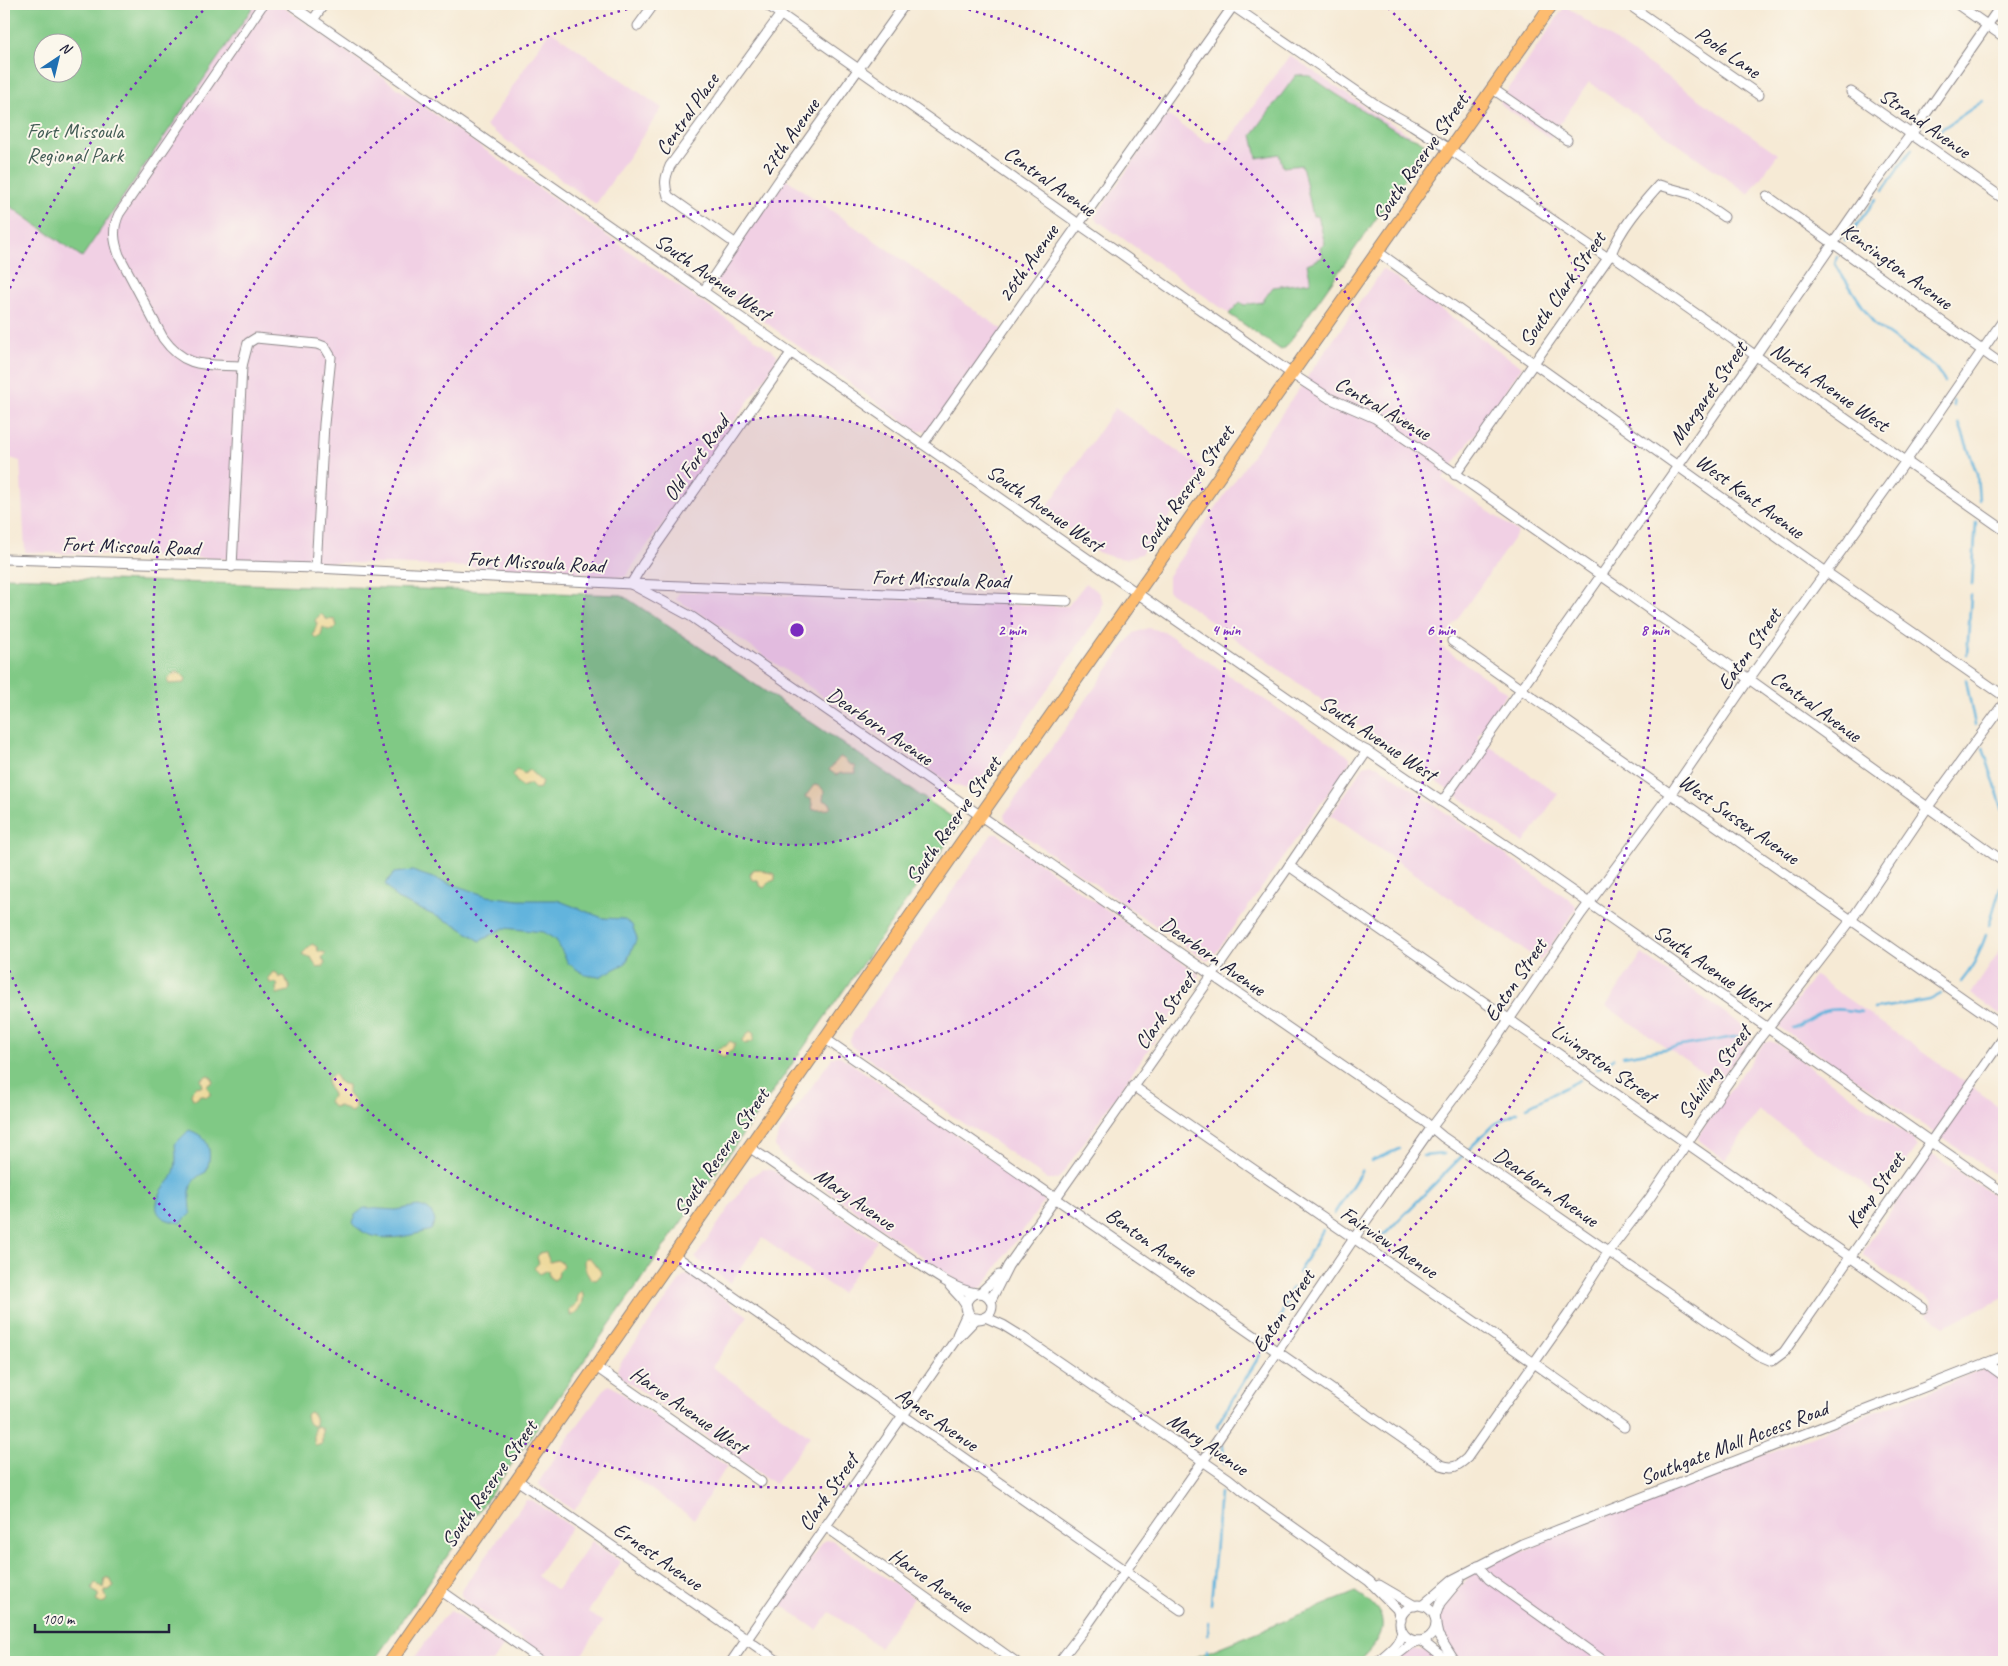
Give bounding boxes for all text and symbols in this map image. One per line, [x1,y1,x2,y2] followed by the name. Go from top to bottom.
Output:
[1690,20,1767,84] street label: Poole Lane
[32,32,82,82] north arrow
[57,38,76,59] text: N
[649,66,726,160] street label: Central Place
[1874,82,1977,165] street label: Strand Avenue
[1366,88,1475,227] street label: South Reserve Street
[753,92,826,181] street label: 27th Avenue
[27,118,125,168] park label: Fort Missoula Regional Park
[999,140,1102,223] street label: Central Avenue
[1836,217,1959,316] street label: Kensington Avenue
[992,218,1065,307] street label: 26th Avenue
[1513,225,1612,351] street label: South Clark Street
[650,227,779,328] street label: South Avenue West
[1663,335,1754,449] street label: Margaret Street
[1766,337,1896,439] street label: North Avenue West
[1331,370,1436,446] street label: Central Avenue
[657,407,737,506] street label: Old Fort Road
[1132,419,1241,558] street label: South Reserve Street
[1691,448,1810,545] street label: West Kent Avenue
[982,458,1111,559] street label: South Avenue West
[62,531,203,561] street label: Fort Missoula Road
[467,545,608,579] street label: Fort Missoula Road
[872,564,1013,594] street label: Fort Missoula Road
[1711,601,1788,695] street label: Eaton Street
[788,621,806,639] centre of rings
[998,621,1027,640] text: 2 min
[1212,621,1241,640] text: 4 min
[1426,621,1457,640] text: 6 min
[1641,621,1670,640] text: 8 min
[1765,664,1868,748] street label: Central Avenue
[822,681,939,772] street label: Dearborn Avenue
[1314,689,1444,789] street label: South Avenue West
[899,750,1008,889] street label: South Reserve Street
[1674,768,1805,871] street label: West Sussex Avenue
[1156,910,1271,1002] street label: Dearborn Avenue
[1649,918,1778,1019] street label: South Avenue West
[1478,932,1553,1026] street label: Eaton Street
[1129,965,1203,1054] street label: Clark Street
[1546,1017,1664,1111] street label: Livingston Street
[1671,1018,1758,1124] street label: Schilling Street
[667,1082,776,1221] street label: South Reserve Street
[1489,1141,1604,1233] street label: Dearborn Avenue
[1840,1145,1912,1233] street label: Kemp Street
[810,1162,902,1237] street label: Mary Avenue
[1336,1200,1444,1285] street label: Fairview Avenue
[1101,1201,1202,1283] street label: Benton Avenue
[1246,1263,1321,1357] street label: Eaton Street
[626,1360,755,1462] street label: Harve Avenue West
[891,1381,985,1458] street label: Agnes Avenue
[1636,1394,1835,1491] street label: Southgate Mall Access Road
[1163,1407,1255,1482] street label: Mary Avenue
[435,1414,544,1553] street label: South Reserve Street
[792,1446,866,1536] street label: Clark Street
[609,1516,709,1597] street label: Ernest Avenue
[884,1542,979,1619] street label: Harve Avenue
[35,1601,169,1633] scale bar
[42,1610,76,1629] text: 100 m

